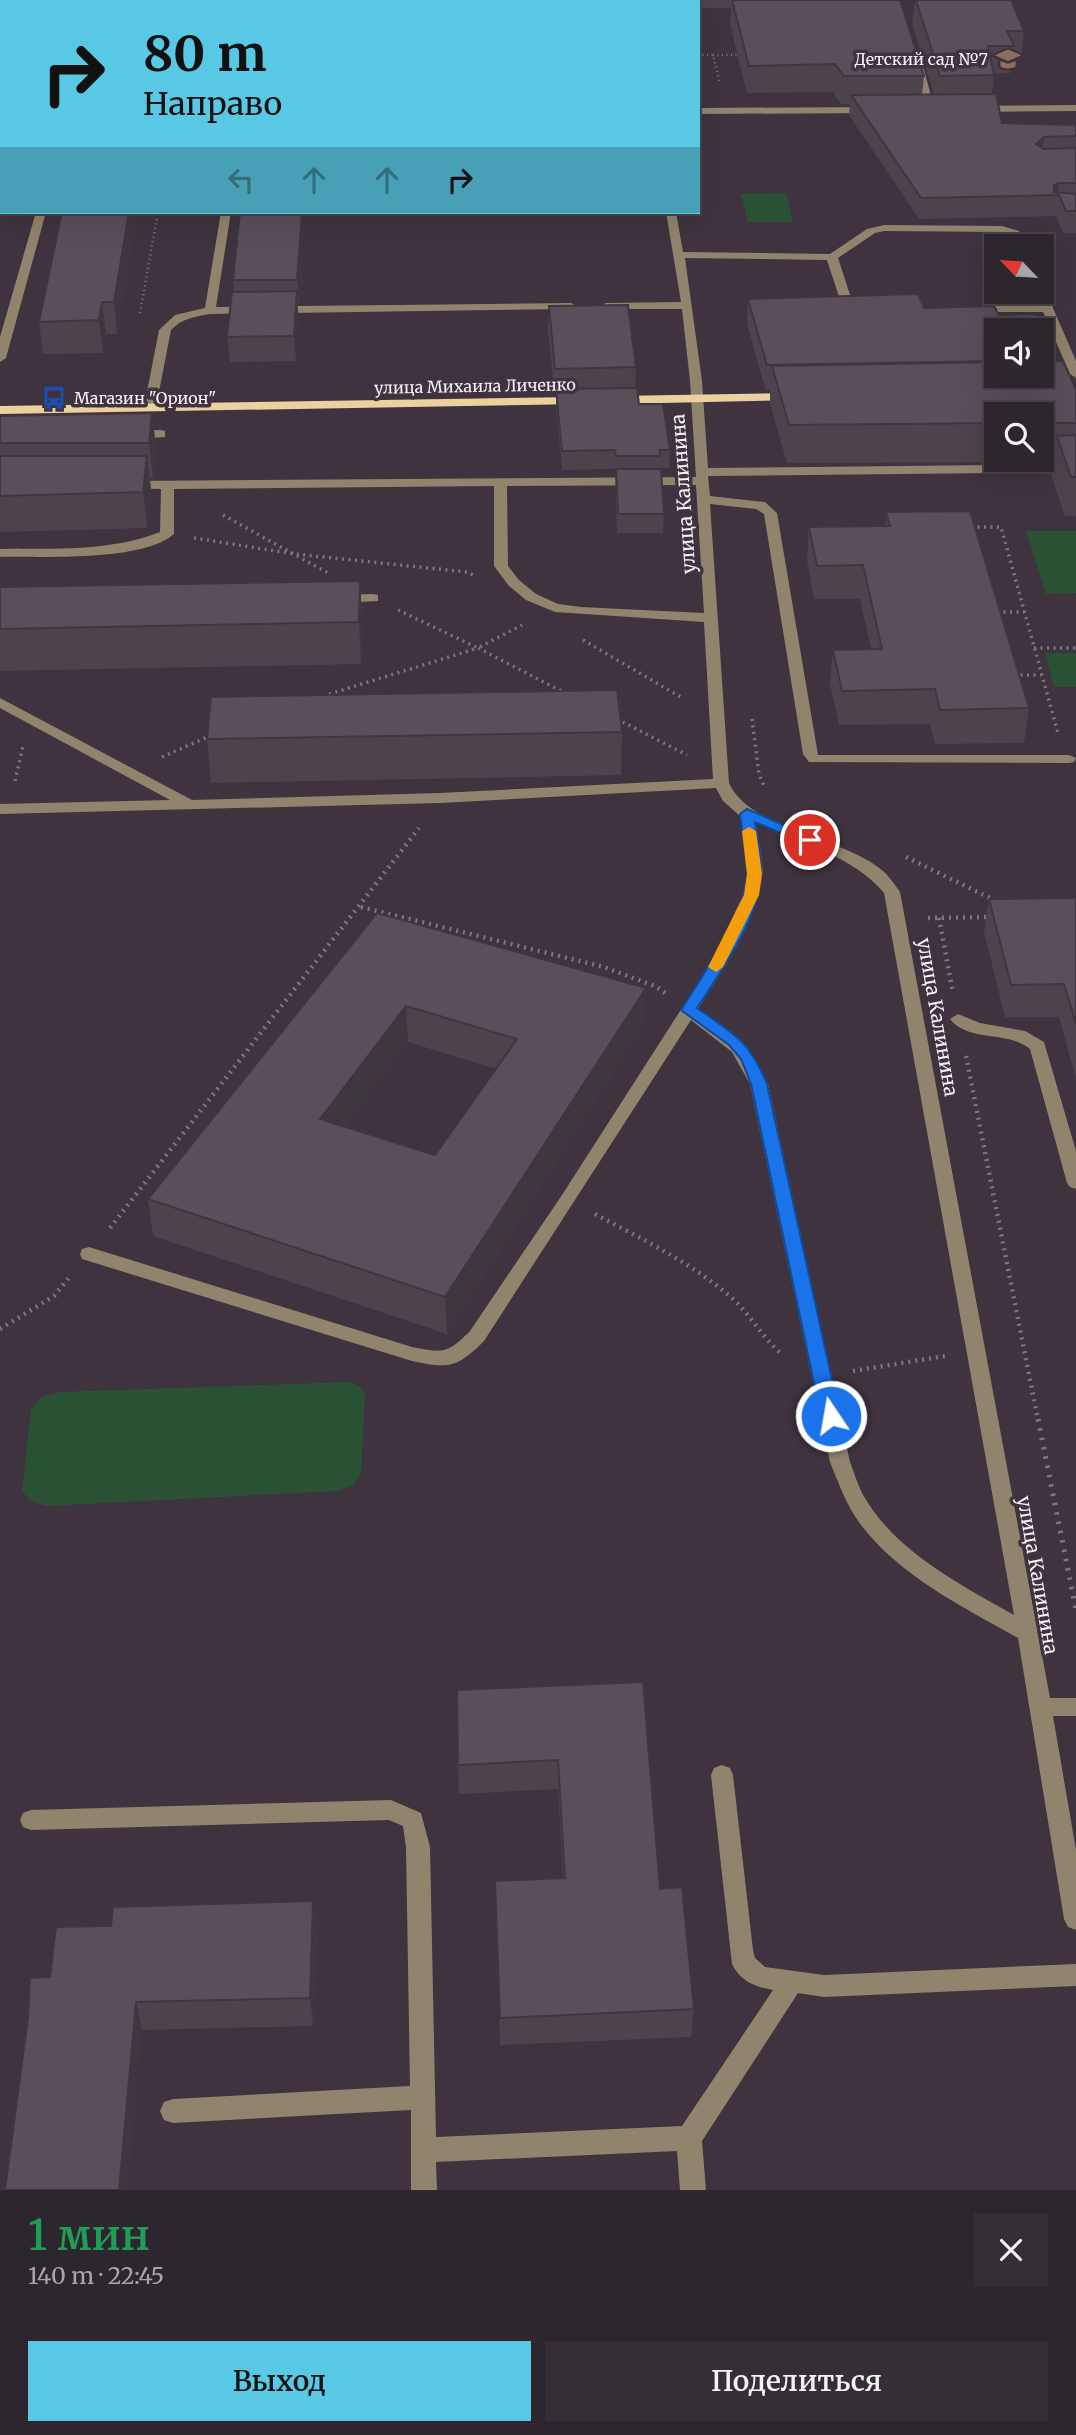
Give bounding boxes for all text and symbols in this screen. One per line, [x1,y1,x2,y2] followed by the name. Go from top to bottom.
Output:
[143,23,266,84] text: 80 m
[28,28,119,119] icon: right
[994,45,1022,73] school or university icon: Детский сад №7
[855,49,988,69] place label: Детский сад №7
[143,84,282,124] text: Направо
[222,161,260,199] icon: left
[295,161,333,199] icon: ahead
[368,161,406,199] icon: ahead
[441,161,479,199] icon: right
[984,234,1054,304] north arrow
[984,234,1054,472] map controls
[984,318,1054,388] button: sound
[374,374,576,398] street label: улица Михаила Личенко
[40,384,68,412] bus stop icon: Магазин "Орион"
[74,388,216,408] place label: Магазин "Орион"
[984,402,1054,472] button: search
[665,413,701,575] street label: улица Калинина
[780,810,840,870] pin
[791,821,829,859] icon: arrive
[912,936,964,1098] street label: улица Калинина
[794,1379,868,1453] position arrow
[1012,1494,1064,1656] street label: улица Калинина
[28,2209,150,2261] text: 1 мин
[974,2213,1048,2287] button: close
[28,2261,164,2290] text: 140 m · 22:45
[28,2341,531,2421] button: Выход
[545,2341,1048,2421] button: Поделиться

